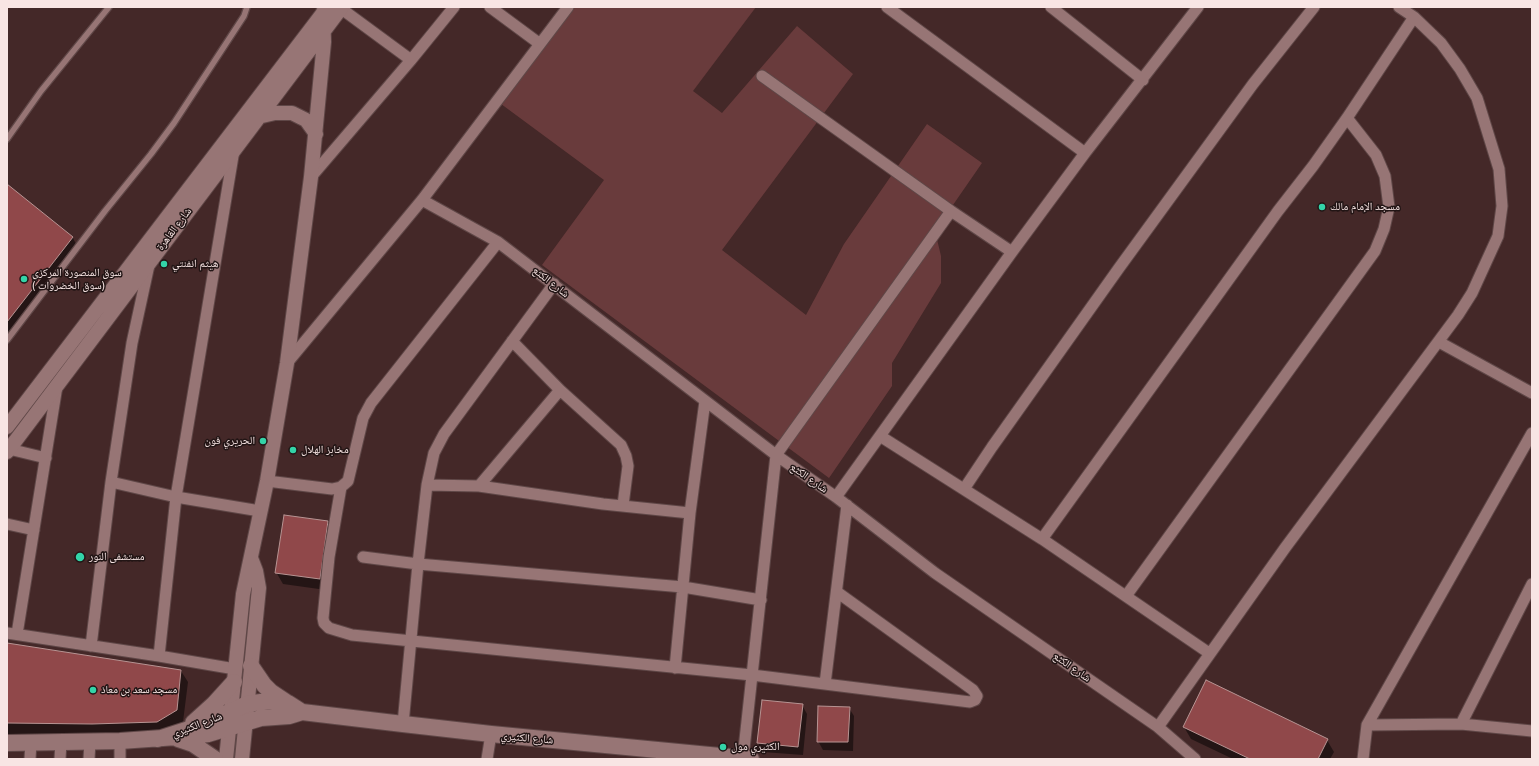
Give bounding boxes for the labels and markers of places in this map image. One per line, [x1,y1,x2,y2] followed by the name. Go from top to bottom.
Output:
[1330,200,1400,214] place label: مسجد الإمام مالك
[1317,202,1327,212] marker: مسجد الإمام مالك
[172,257,219,271] place label: هيثم انفنتي
[159,259,169,269] marker: هيثم انفنتي
[32,266,122,292] place label: سوق المنصورة المركزي ( سوق الخضروات)
[19,274,29,284] marker: سوق المنصورة المركزي ( سوق الخضروات)
[204,434,255,448] place label: الحريري فون
[258,436,268,446] marker: الحريري فون
[301,443,349,457] place label: مخابز الهلال
[288,445,298,455] marker: مخابز الهلال
[89,550,145,564] place label: مستشفى النور
[74,551,86,563] marker: مستشفى النور
[101,683,177,697] place label: مسجد سعد بن معاذ
[88,685,98,695] marker: مسجد سعد بن معاذ
[731,740,780,754] place label: الكثيري مول
[718,742,728,752] marker: الكثيري مول

